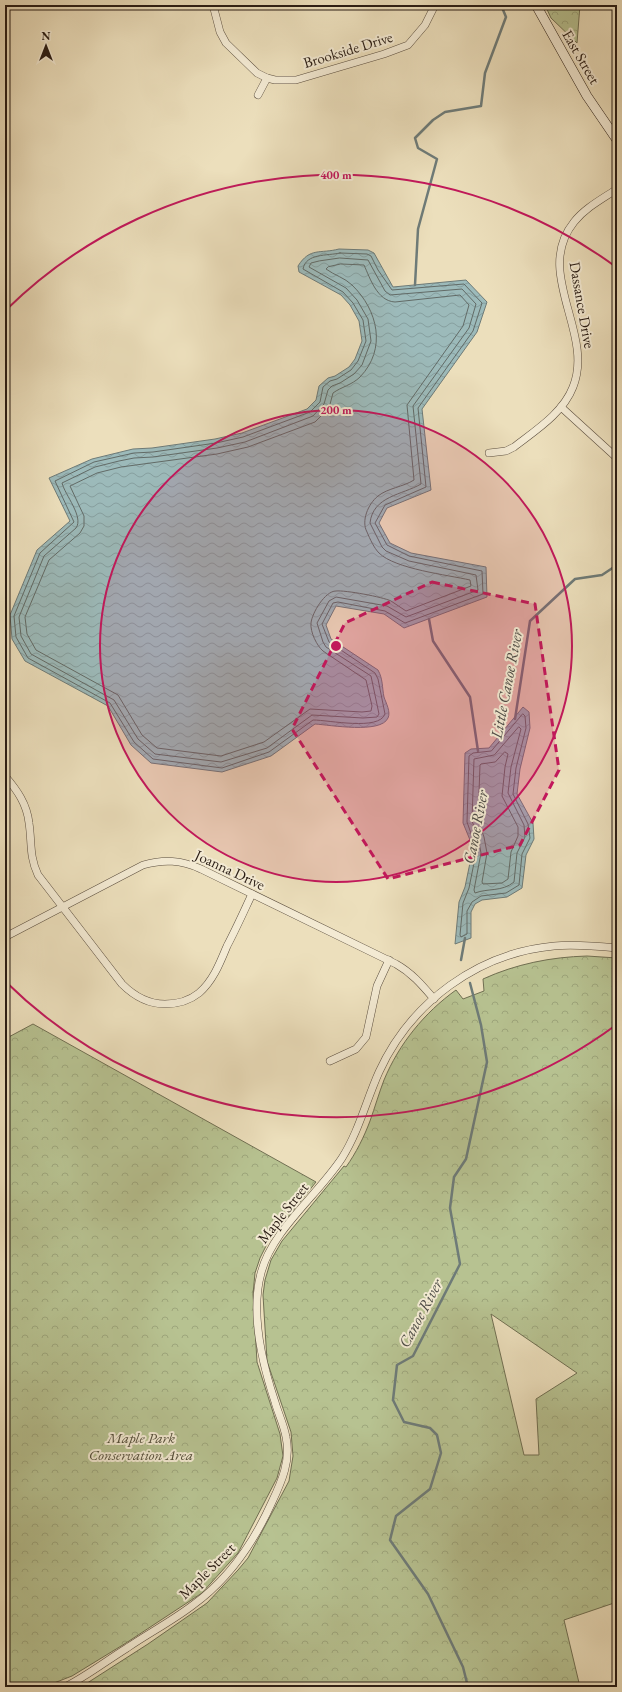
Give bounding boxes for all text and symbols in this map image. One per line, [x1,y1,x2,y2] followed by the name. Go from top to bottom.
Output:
[26,26,66,66] north arrow
[558,26,605,88] street label: East Street
[301,27,395,72] street label: Brookside Drive
[42,29,51,43] text: N
[320,167,352,183] text: 400 m
[566,260,599,350] street label: Dassance Drive
[320,402,352,418] text: 200 m
[485,627,528,741] water label: Little Canoe River
[329,639,343,653] centre of rings
[458,788,493,866] water label: Canoe River
[190,844,268,894] street label: Joanna Drive
[253,1178,312,1247] street label: Maple Street
[394,1275,448,1351] water label: Canoe River
[89,1428,193,1464] park label: Maple Park Conservation Area
[174,1538,239,1603] street label: Maple Street

